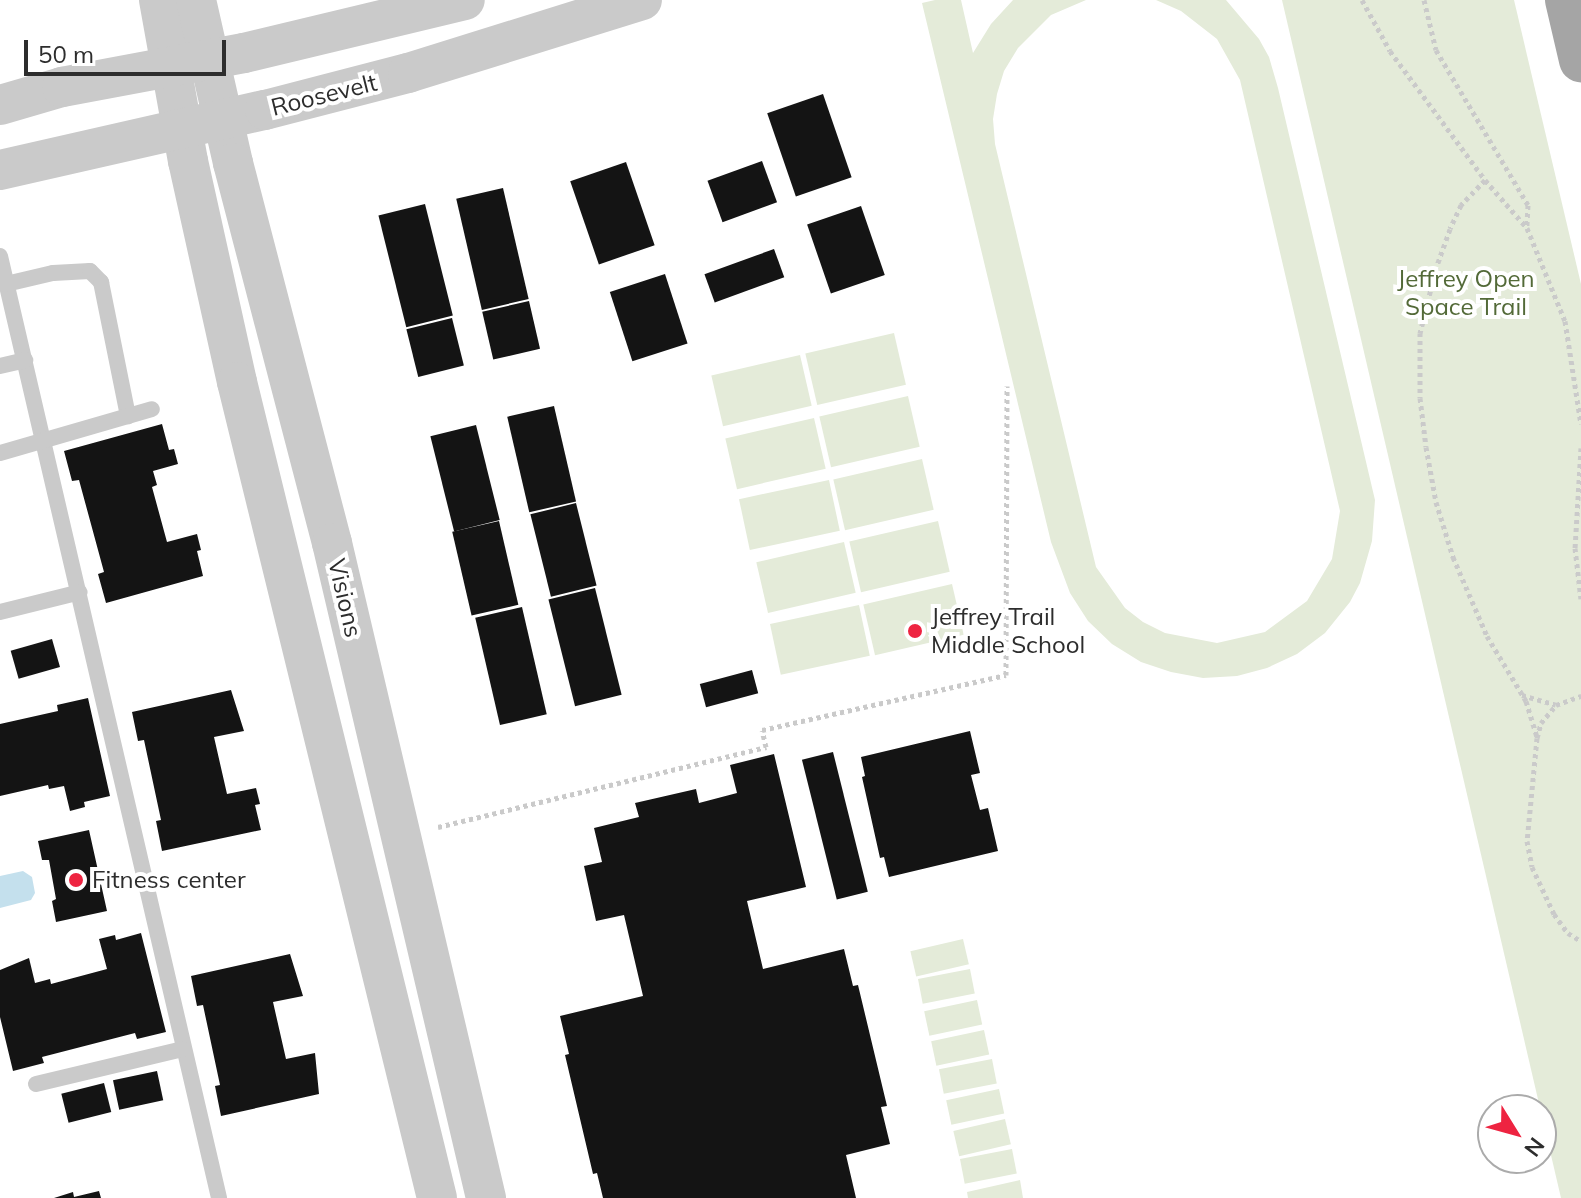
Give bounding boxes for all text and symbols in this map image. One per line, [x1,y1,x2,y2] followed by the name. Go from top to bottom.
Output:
[28,24,230,74] scale bar
[38,39,94,69] text: 50 m
[268,68,380,122] street label: Roosevelt
[1397,265,1535,321] park label: Jeffrey Open Space Trail
[322,556,368,640] street label: Visions
[931,603,1085,659] place label: Jeffrey Trail Middle School
[906,622,924,640] marker: Jeffrey Trail Middle School
[92,866,246,894] place label: Fitness center
[67,871,85,889] marker: Fitness center
[1477,1094,1557,1174] north arrow
[1518,1132,1551,1162] text: N

